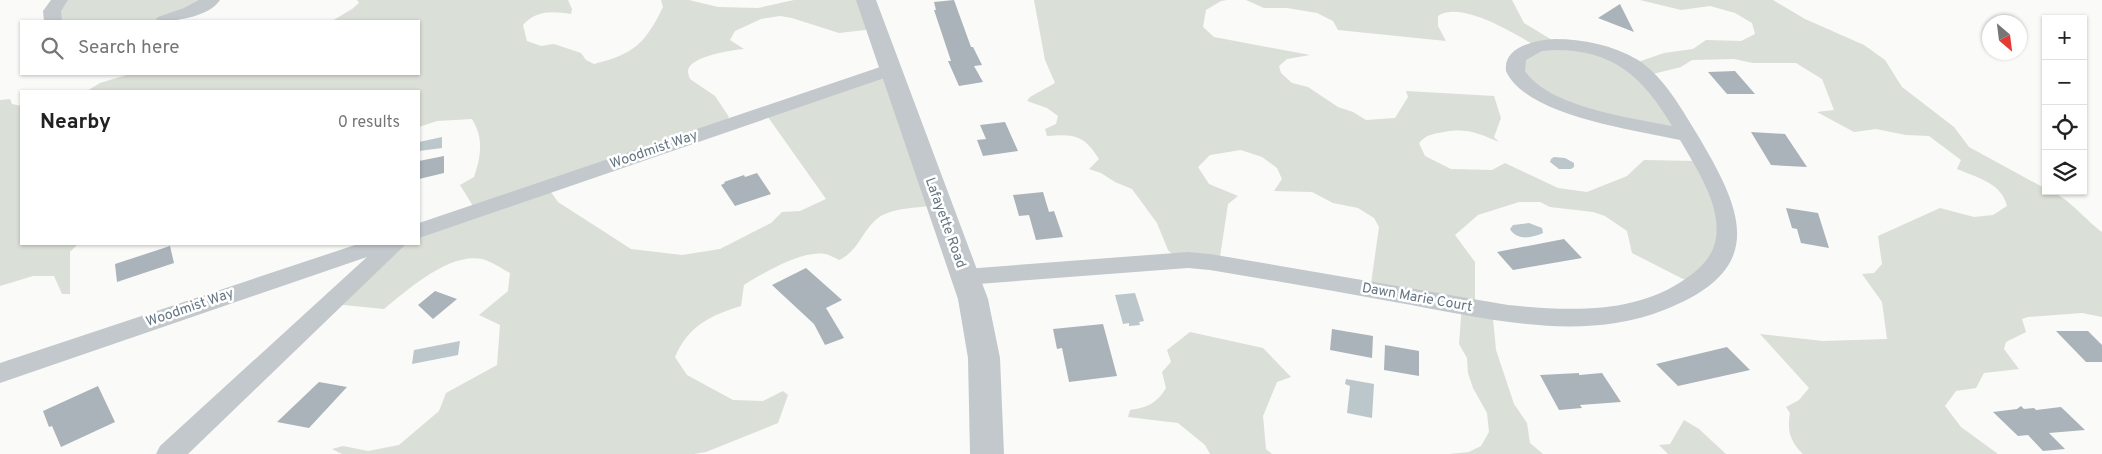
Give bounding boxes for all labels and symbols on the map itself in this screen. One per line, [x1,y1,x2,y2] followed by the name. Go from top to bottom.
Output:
[1982,15,2027,60] north arrow
[608,127,700,173] street label: Woodmist Way
[921,175,969,271] street label: Lafayette Road
[1361,280,1473,316] street label: Dawn Marie Court
[144,285,236,331] street label: Woodmist Way

